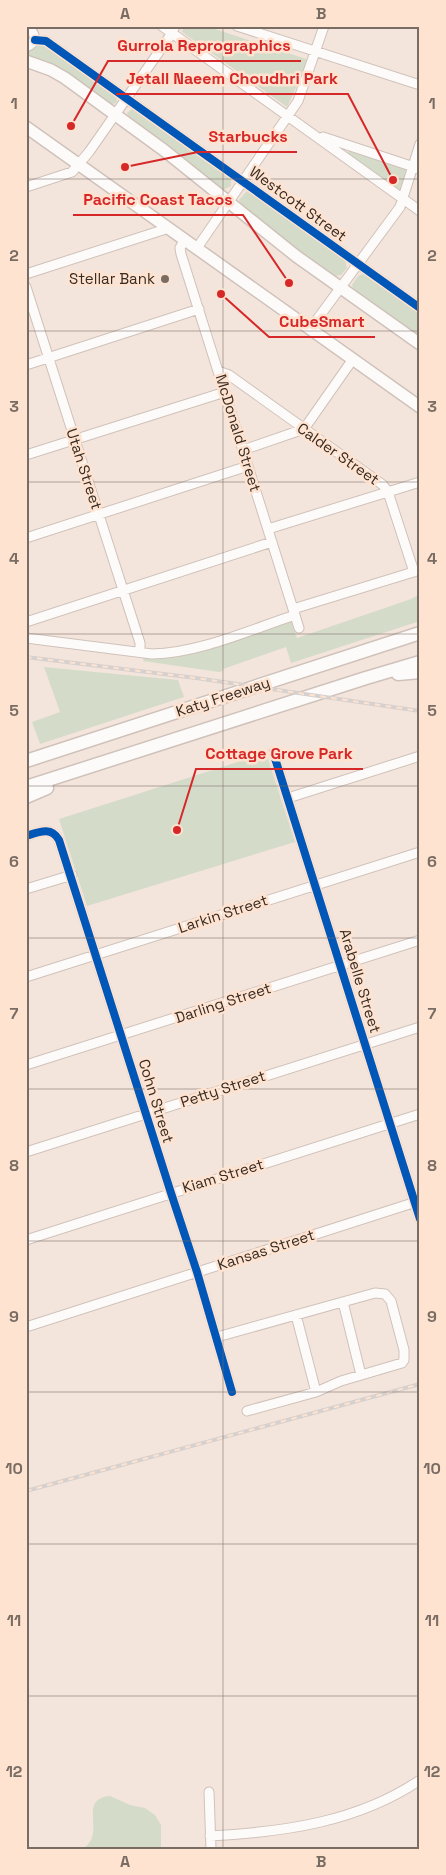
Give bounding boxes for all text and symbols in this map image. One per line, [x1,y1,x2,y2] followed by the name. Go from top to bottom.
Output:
[120,3,130,24] text: A
[316,3,326,24] text: B
[108,30,301,61] callout: Gurrola Reprographics
[117,35,291,56] text: Gurrola Reprographics
[116,63,348,94] callout: Jetall Naeem Choudhri Park
[126,68,338,89] text: Jetall Naeem Choudhri Park
[10,93,18,114] text: 1
[428,93,436,114] text: 1
[198,121,297,152] callout: Starbucks
[208,126,288,147] text: Starbucks
[246,162,351,245] street label: Westcott Street
[73,184,243,215] callout: Pacific Coast Tacos
[83,189,233,210] text: Pacific Coast Tacos
[9,245,19,266] text: 2
[427,245,437,266] text: 2
[69,269,155,288] place label: Stellar Bank
[159,273,171,285] marker: Stellar Bank
[269,306,375,337] callout: CubeSmart
[279,311,365,332] text: CubeSmart
[212,372,265,494] street label: McDonald Street
[9,396,19,417] text: 3
[427,396,437,417] text: 3
[294,418,383,489] street label: Calder Street
[62,426,107,512] street label: Utah Street
[9,548,19,569] text: 4
[427,548,437,569] text: 4
[173,672,272,721] street label: Katy Freeway
[9,700,19,721] text: 5
[427,700,437,721] text: 5
[196,738,363,769] callout: Cottage Grove Park
[205,743,353,764] text: Cottage Grove Park
[9,851,19,872] text: 6
[427,851,437,872] text: 6
[176,890,270,937] street label: Larkin Street
[336,926,385,1035] street label: Arabelle Street
[172,978,273,1027] street label: Darling Street
[10,1003,19,1024] text: 7
[428,1003,437,1024] text: 7
[135,1056,178,1145] street label: Cohn Street
[178,1066,268,1111] street label: Petty Street
[180,1154,266,1197] street label: Kiam Street
[9,1155,19,1176] text: 8
[427,1155,437,1176] text: 8
[215,1225,317,1274] street label: Kansas Street
[9,1306,19,1327] text: 9
[427,1306,437,1327] text: 9
[5,1458,23,1479] text: 10
[423,1458,441,1479] text: 10
[7,1610,21,1631] text: 11
[425,1610,439,1631] text: 11
[6,1761,22,1782] text: 12
[424,1761,440,1782] text: 12
[120,1851,130,1872] text: A
[316,1851,326,1872] text: B

